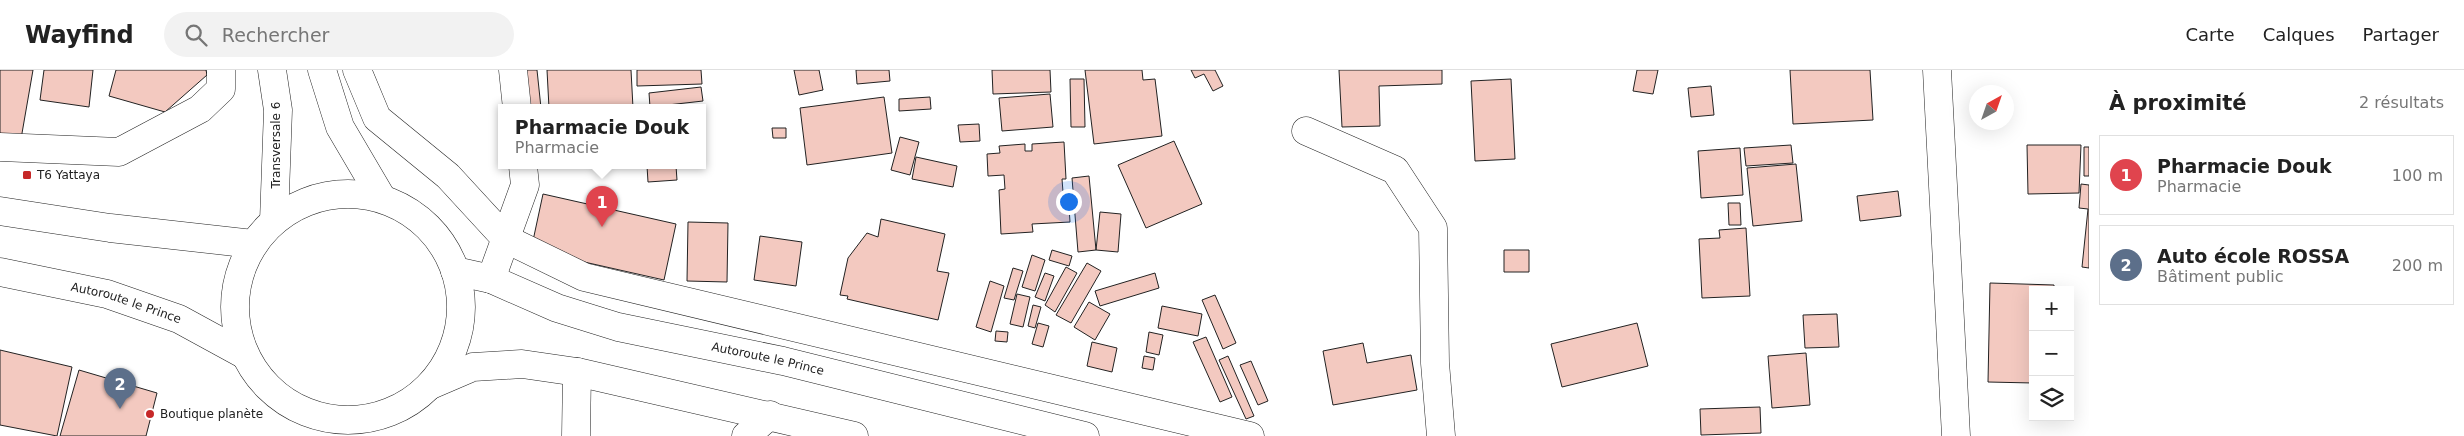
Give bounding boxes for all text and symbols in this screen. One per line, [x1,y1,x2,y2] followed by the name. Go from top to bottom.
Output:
[164,12,514,57] search box
[25,21,134,49] text: Wayfind
[182,21,210,49] icon: search
[222,24,329,46] text: Rechercher
[2186,24,2235,45] text: Carte
[2263,24,2335,45] text: Calques
[2363,24,2439,45] text: Partager
[1969,85,2014,130] north arrow
[2109,91,2246,115] text: À proximité
[2359,93,2444,112] text: 2 résultats
[269,102,283,189] street label: Transversale 6
[498,104,706,169] popup
[515,116,689,138] text: Pharmacie Douk
[515,138,599,157] text: Pharmacie
[2157,155,2332,177] text: Pharmacie Douk
[2120,166,2132,185] text: 1
[2392,166,2443,185] text: 100 m
[36,168,100,182] place label: T6 Yattaya
[21,169,33,181] marker: T6 Yattaya
[2157,177,2241,196] text: Pharmacie
[586,186,618,227] pin: 1
[1056,189,1082,215] your location
[2157,245,2349,267] text: Auto école ROSSA
[2120,256,2132,275] text: 2
[2392,256,2443,275] text: 200 m
[2157,267,2284,286] text: Bâtiment public
[70,280,183,326] street label: Autoroute le Prince
[2029,286,2074,421] map controls
[2029,286,2074,331] button: +
[2029,331,2074,376] button: −
[710,339,826,378] street label: Autoroute le Prince
[104,368,136,409] pin: 2
[2029,376,2074,421] button: layers
[160,407,263,421] place label: Boutique planète
[144,408,156,420] marker: Boutique planète

